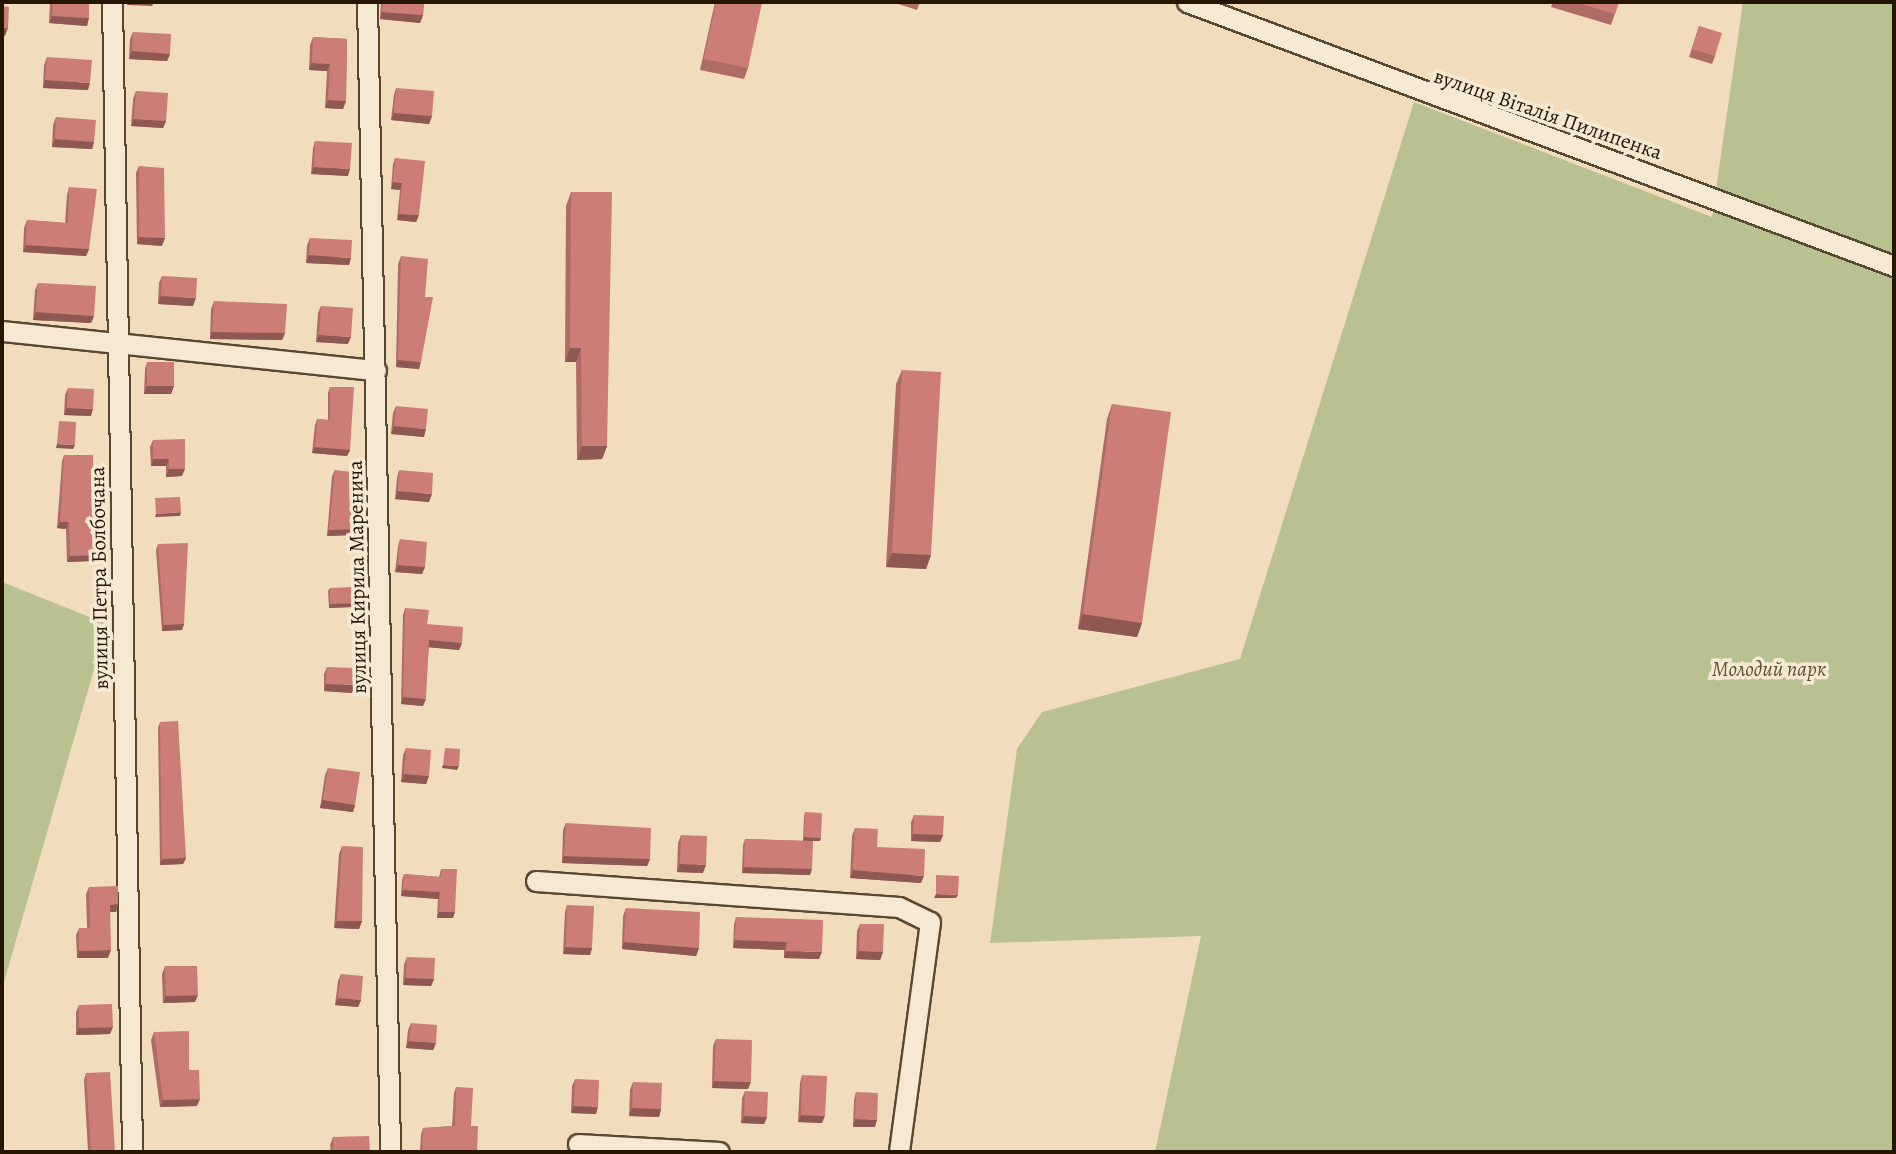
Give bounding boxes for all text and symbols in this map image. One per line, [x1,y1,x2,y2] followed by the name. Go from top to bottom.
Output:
[1431,63,1665,165] street label: вулиця Віталія Пилипенка
[342,460,372,694] street label: вулиця Кирила Маренича
[84,466,114,690] street label: вулиця Петра Болбочана
[1712,656,1826,682] park label: Молодий парк

